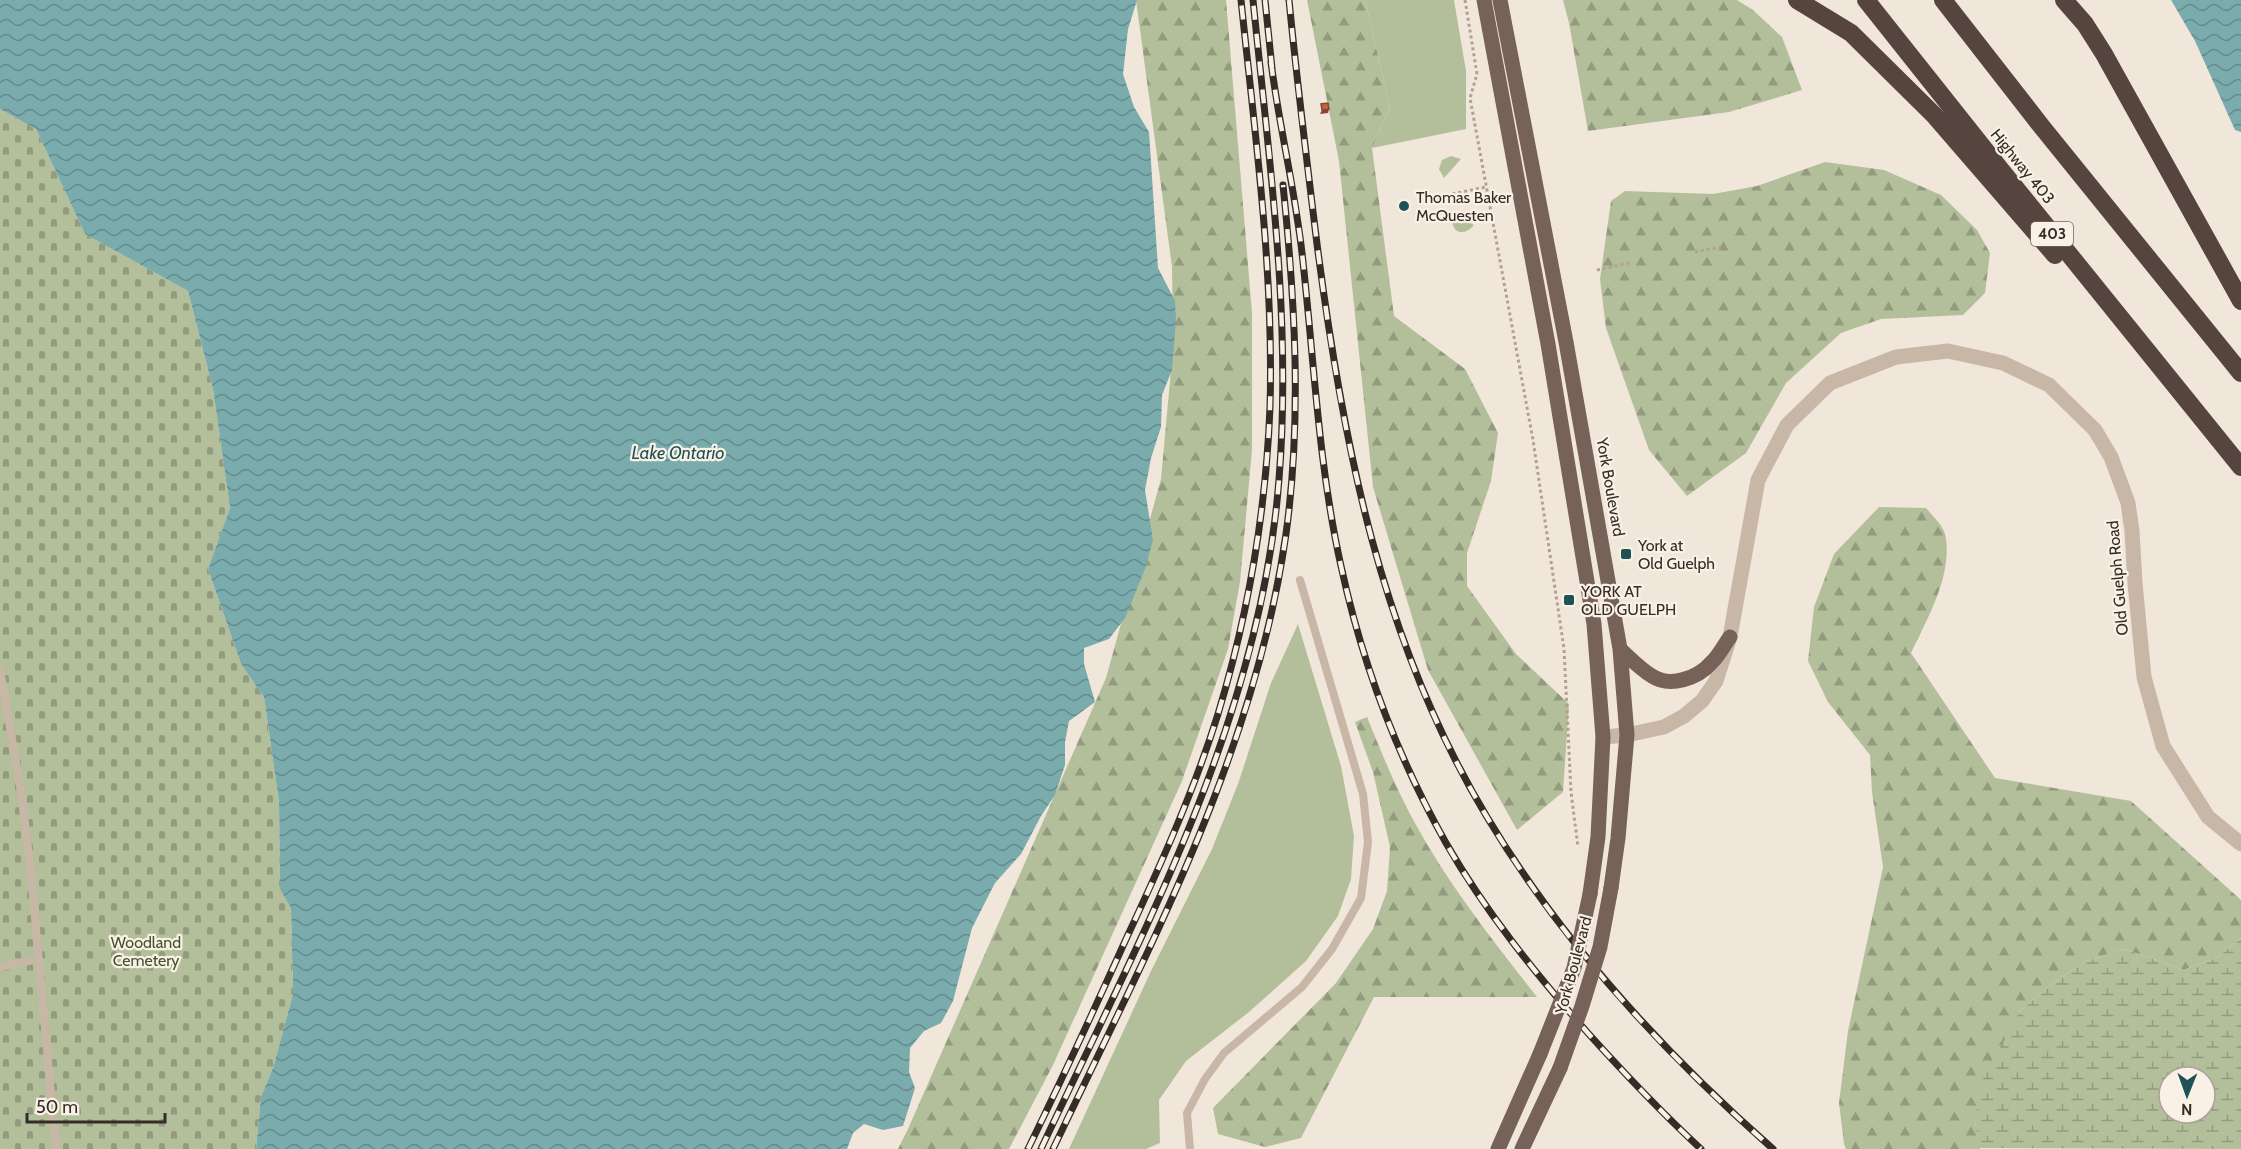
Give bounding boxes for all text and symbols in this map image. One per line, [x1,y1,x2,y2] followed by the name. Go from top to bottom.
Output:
[1987,125,2059,208] street label: Highway 403
[1416,188,1512,225] place label: Thomas Baker McQuesten
[1397,199,1411,213] marker: Thomas Baker McQuesten
[2031,222,2073,246] road number: 403
[1592,435,1629,538] street label: York Boulevard
[631,442,725,464] water label: Lake Ontario
[2103,520,2132,636] street label: Old Guelph Road
[1637,536,1715,573] place label: York at Old Guelph
[1619,547,1633,561] marker: York at Old Guelph
[1580,582,1676,619] place label: YORK AT OLD GUELPH
[1562,593,1576,607] marker: YORK AT OLD GUELPH
[1551,914,1596,1017] street label: York Boulevard
[111,933,181,970] park label: Woodland Cemetery
[2157,1065,2217,1125] north arrow
[27,1086,165,1124] scale bar
[36,1096,78,1118] text: 50 m
[2181,1100,2193,1119] text: N

